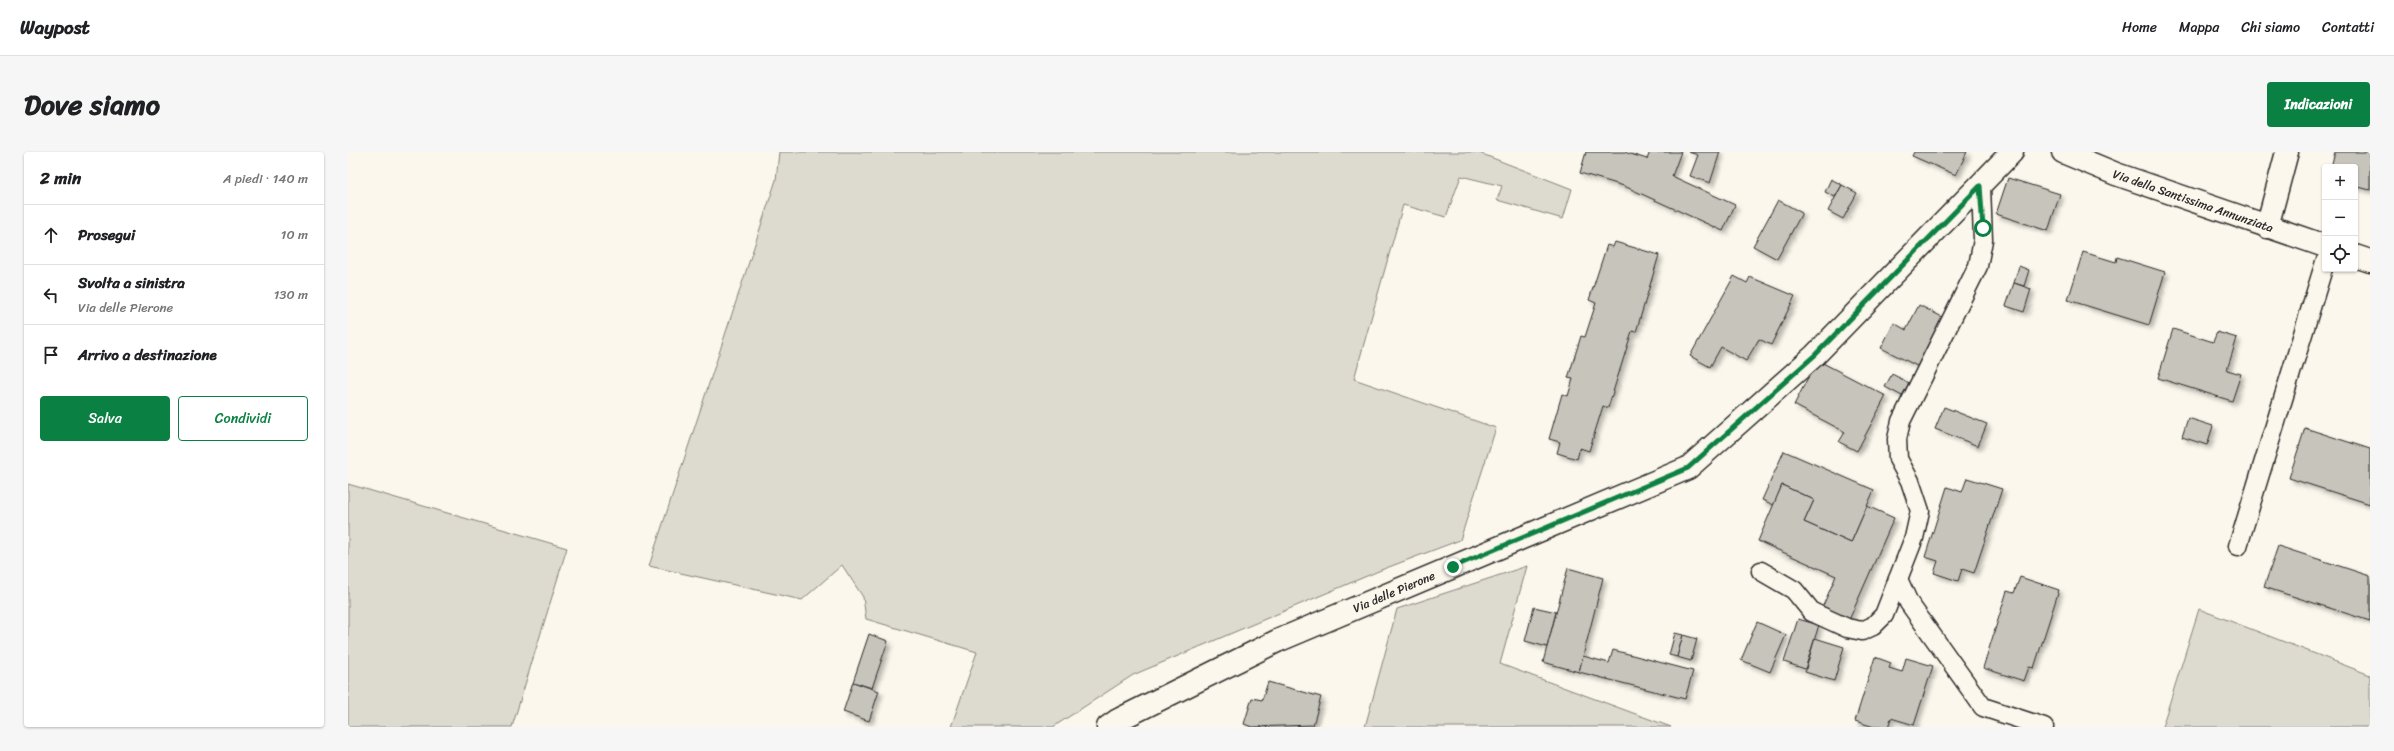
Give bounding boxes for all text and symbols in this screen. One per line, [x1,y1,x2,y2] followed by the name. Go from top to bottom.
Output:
[20,11,90,44] text: Waypost
[2122,15,2157,40] text: Home
[2179,15,2219,40] text: Mappa
[2241,15,2300,40] text: Chi siamo
[2322,15,2374,40] text: Contatti
[24,80,160,129] text: Dove siamo
[2267,82,2370,127] button: Indicazioni
[40,163,81,193] text: 2 min
[2110,163,2276,239] street label: Via della Santissima Annunziata
[2322,164,2358,272] map controls
[2322,164,2358,200] button: +
[223,167,308,190] text: A piedi · 140 m
[2322,200,2358,236] button: −
[1974,219,1992,237] route start
[78,222,135,248] text: Prosegui
[281,223,308,246] text: 10 m
[40,224,62,246] icon: ahead
[2322,236,2358,272] button: locate
[78,270,185,296] text: Svolta a sinistra
[274,283,308,306] text: 130 m
[40,284,62,306] icon: left
[78,296,173,319] text: Via delle Pierone
[78,342,217,368] text: Arrivo a destinazione
[40,344,62,366] icon: arrive
[40,396,170,441] button: Salva
[178,396,308,441] button: Condividi
[1444,558,1462,576] route end
[1349,565,1439,619] street label: Via delle Pierone

